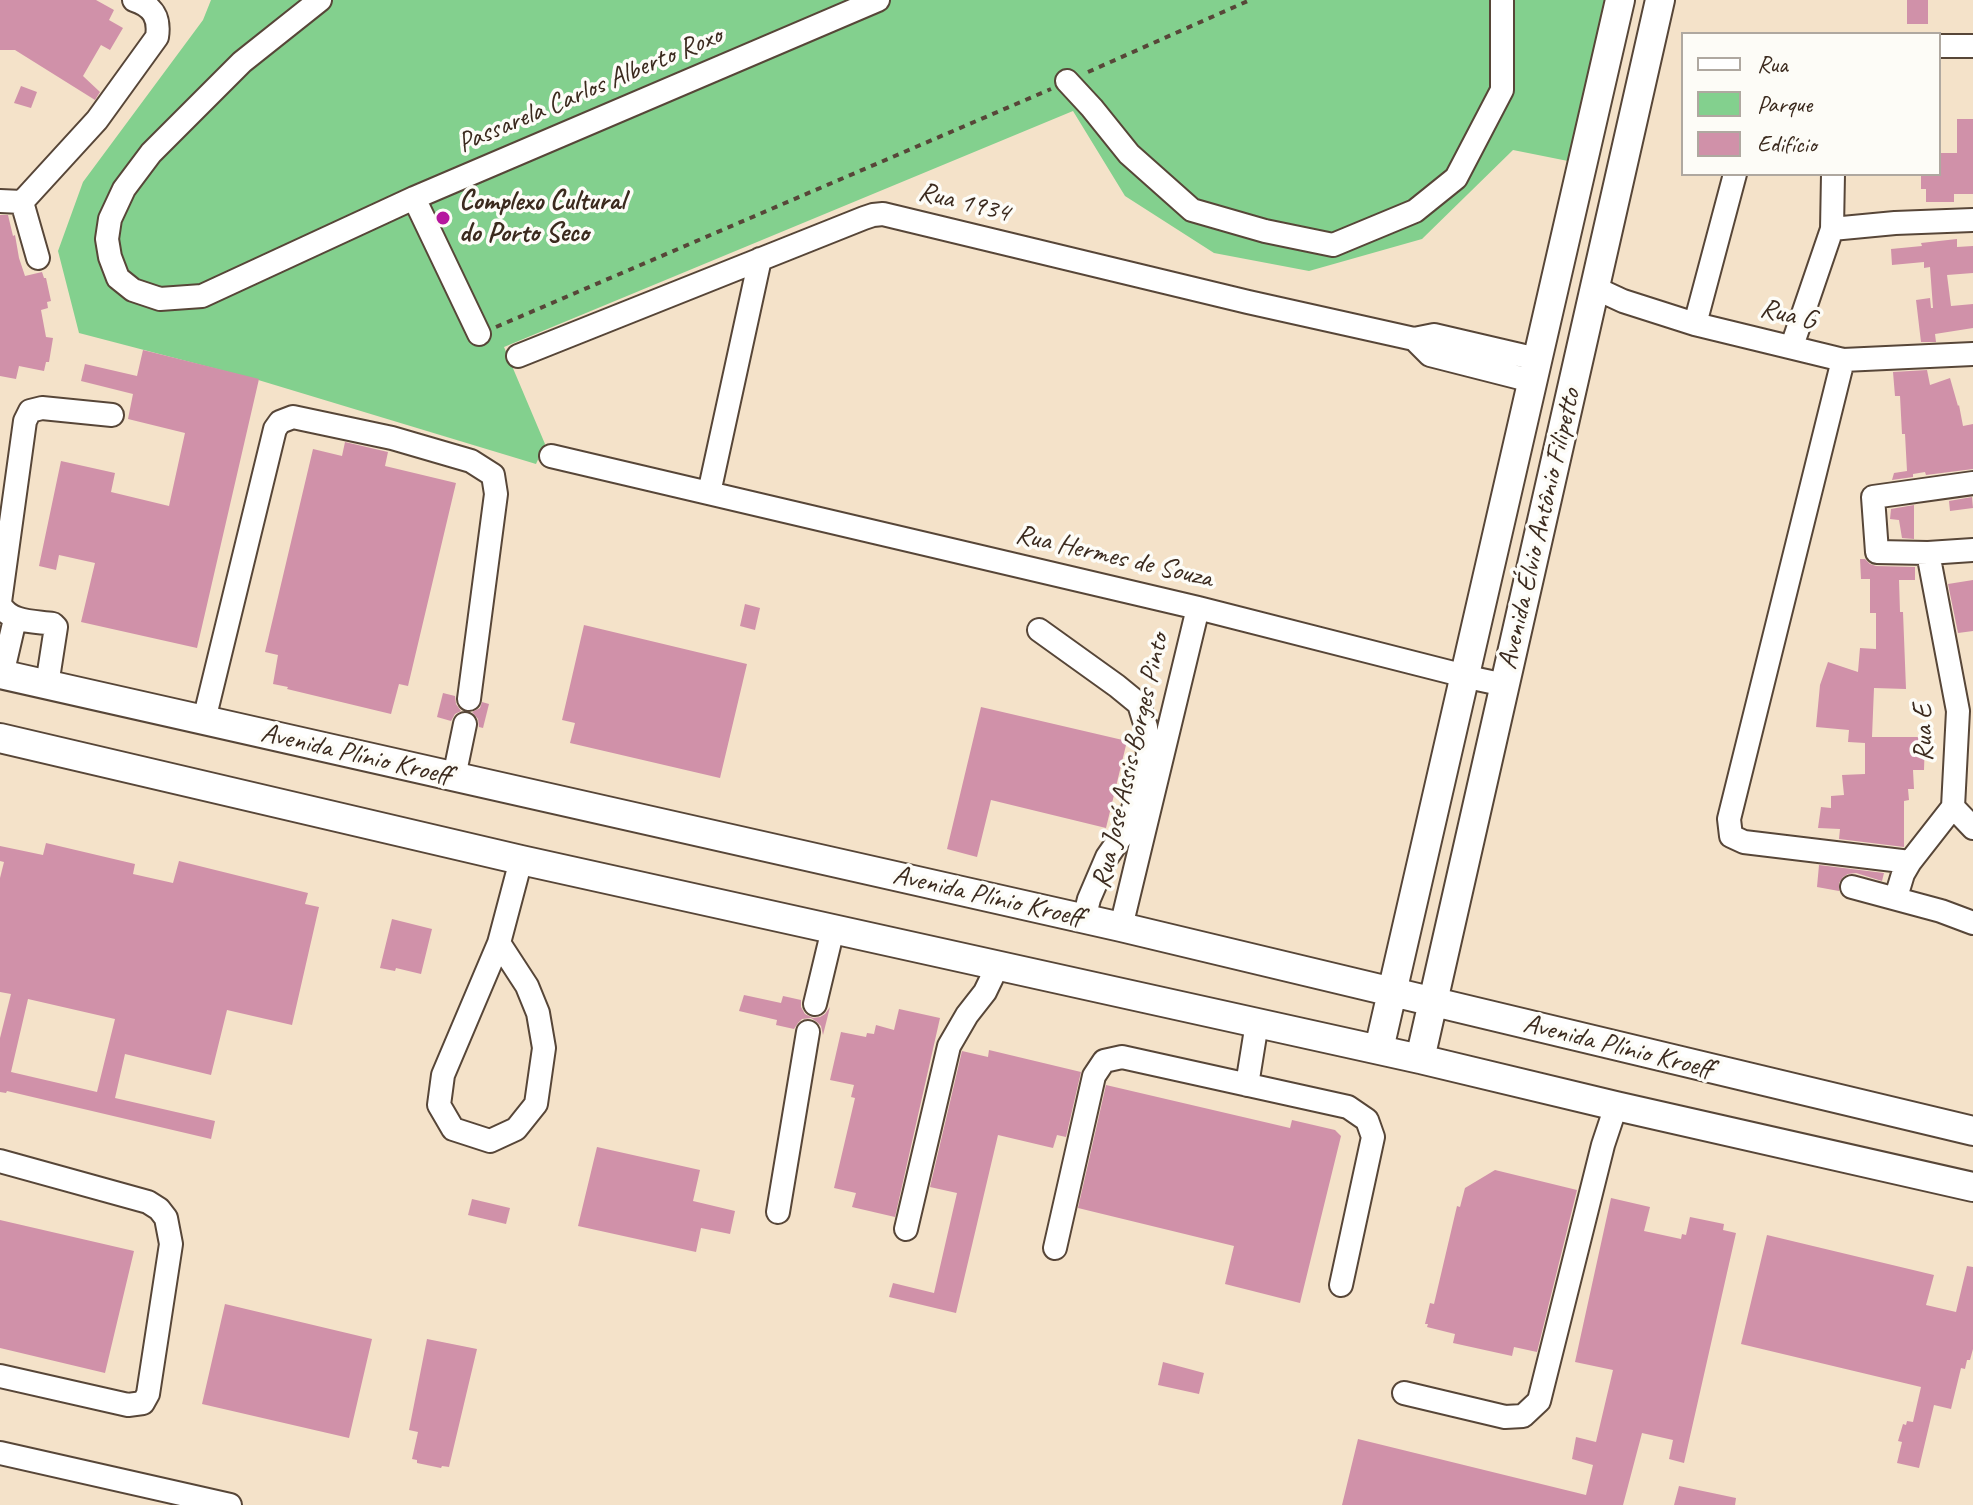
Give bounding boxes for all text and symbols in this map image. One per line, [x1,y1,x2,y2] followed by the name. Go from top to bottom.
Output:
[453,19,727,161] street label: Passarela Carlos Alberto Roxo
[1681,32,1941,176] legend
[1757,49,1788,79] text: Rua
[1757,89,1812,119] text: Parque
[1757,129,1817,159] text: Edifício
[915,175,1013,231] street label: Rua 1934
[459,185,625,251] place label: Complexo Cultural do Porto Seco
[434,209,452,227] marker: Complexo Cultural do Porto Seco
[1757,292,1819,338] street label: Rua G
[1491,385,1589,673] street label: Avenida Élvio Antônio Filipetto
[1012,518,1216,596] street label: Rua Hermes de Souza
[1085,630,1177,892] street label: Rua José Assis Borges Pinto
[1907,704,1941,762] street label: Rua E
[258,717,454,793] street label: Avenida Plínio Kroeff
[890,859,1086,935] street label: Avenida Plínio Kroeff
[1520,1007,1716,1087] street label: Avenida Plínio Kroeff

